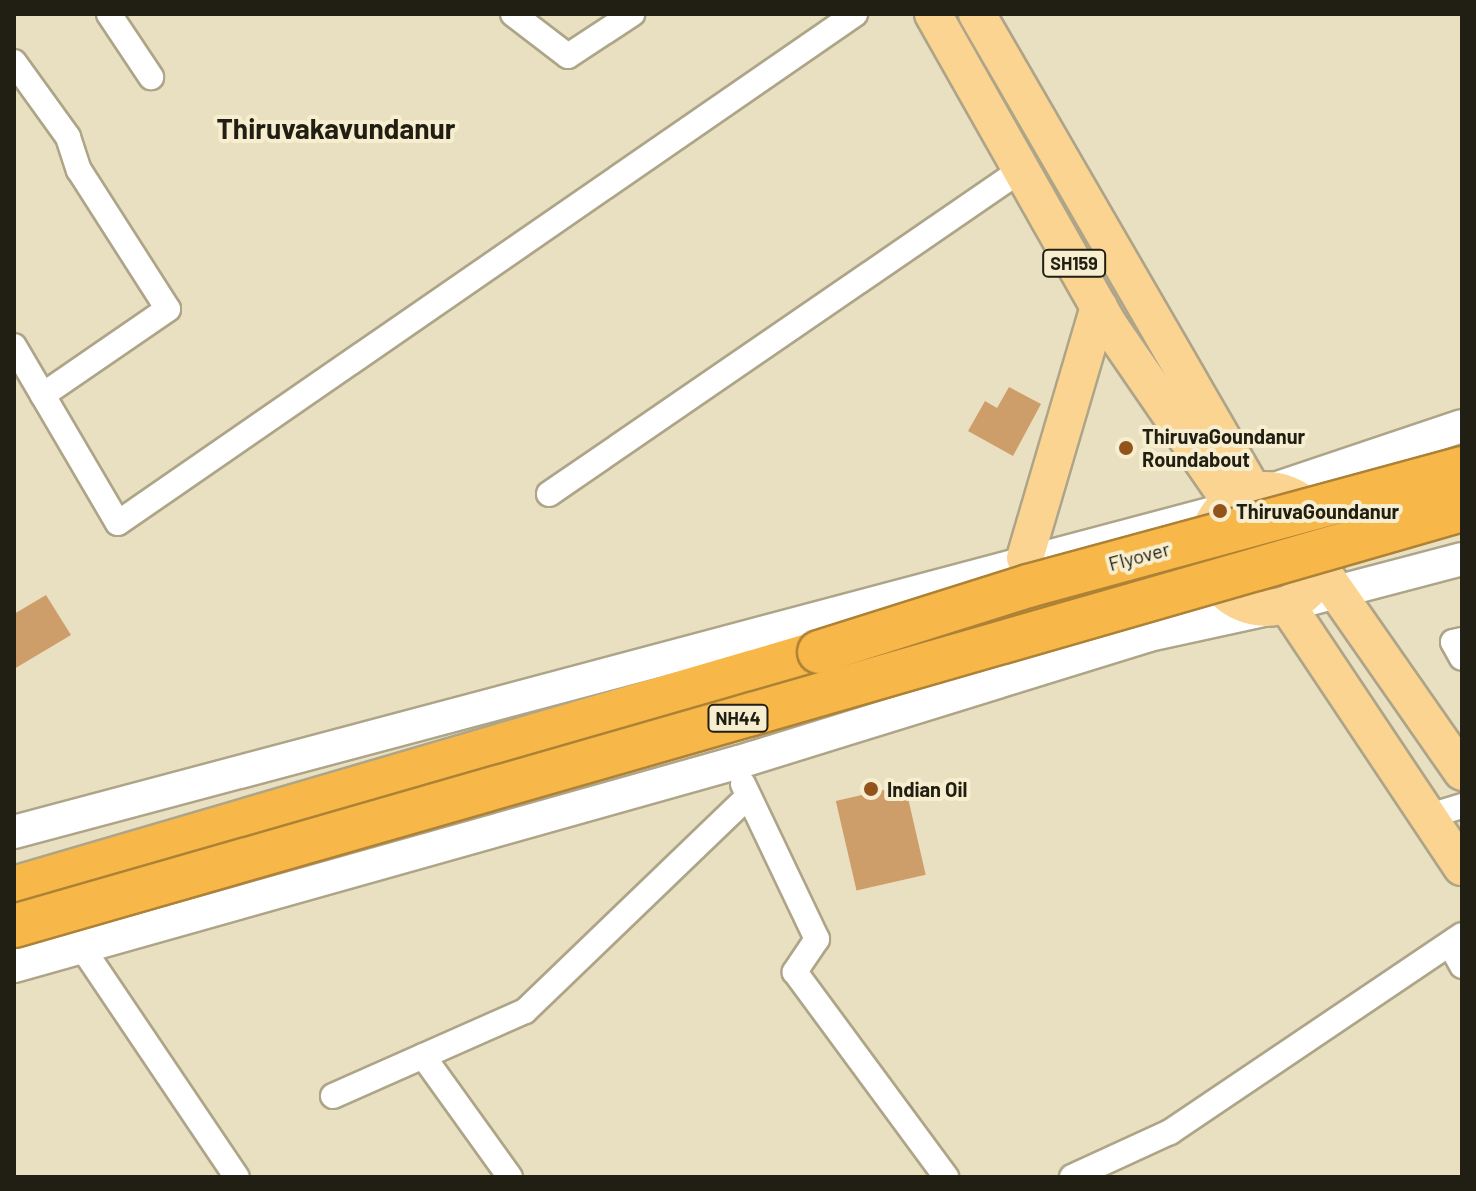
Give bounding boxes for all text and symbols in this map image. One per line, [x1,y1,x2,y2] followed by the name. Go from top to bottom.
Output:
[216,111,456,145] district label: Thiruvakavundanur
[1042,249,1106,277] road number: SH159
[1142,424,1305,471] place label: ThiruvaGoundanur Roundabout
[1117,439,1135,457] marker: ThiruvaGoundanur Roundabout
[1236,499,1399,523] place label: ThiruvaGoundanur
[1211,502,1229,520] marker: ThiruvaGoundanur
[1106,536,1172,576] street label: Flyover
[706,704,770,732] road number: NH44
[887,777,967,801] place label: Indian Oil
[862,780,880,798] marker: Indian Oil

